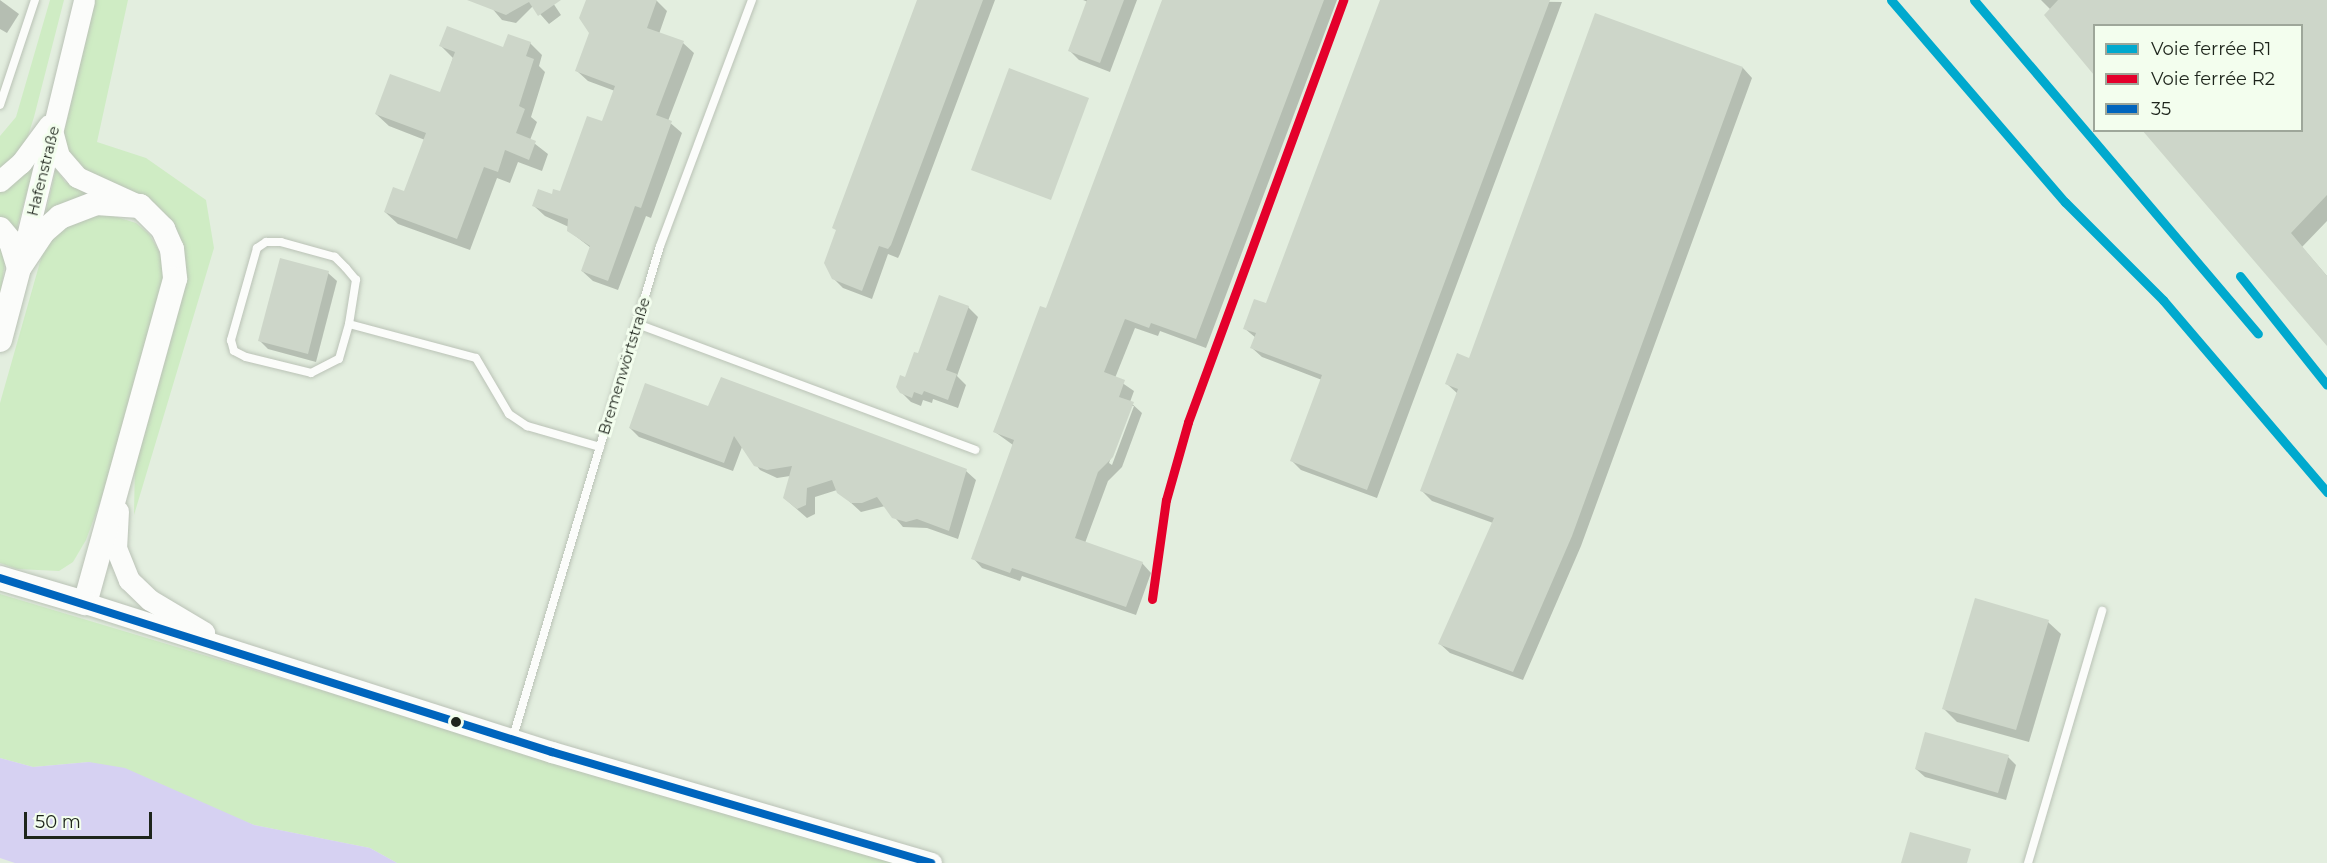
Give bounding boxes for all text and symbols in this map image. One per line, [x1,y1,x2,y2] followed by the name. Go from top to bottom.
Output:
[2093,24,2303,132] legend
[2151,38,2271,60] text: Voie ferrée R1
[2151,68,2275,90] text: Voie ferrée R2
[2151,98,2171,120] text: 35
[23,124,63,218] street label: Hafenstraße
[595,295,653,437] street label: Bremenwörtstraße
[450,716,462,728] unlabelled marker
[27,800,154,838] scale bar
[35,811,81,833] text: 50 m

